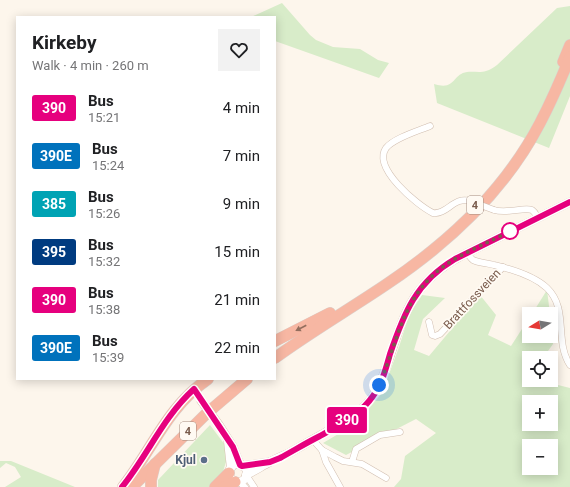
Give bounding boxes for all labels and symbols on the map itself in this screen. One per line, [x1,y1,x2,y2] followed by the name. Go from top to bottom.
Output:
[467,196,483,214] road number: 4
[501,222,519,240] unlabelled marker
[441,266,503,332] street label: Brattfossveien
[522,307,558,343] north arrow
[296,325,307,331] one-way arrow
[369,375,389,395] your location
[324,407,370,433] line badge: 390
[180,422,196,440] road number: 4
[175,453,196,467] place label: Kjul
[199,455,209,465] marker: Kjul

